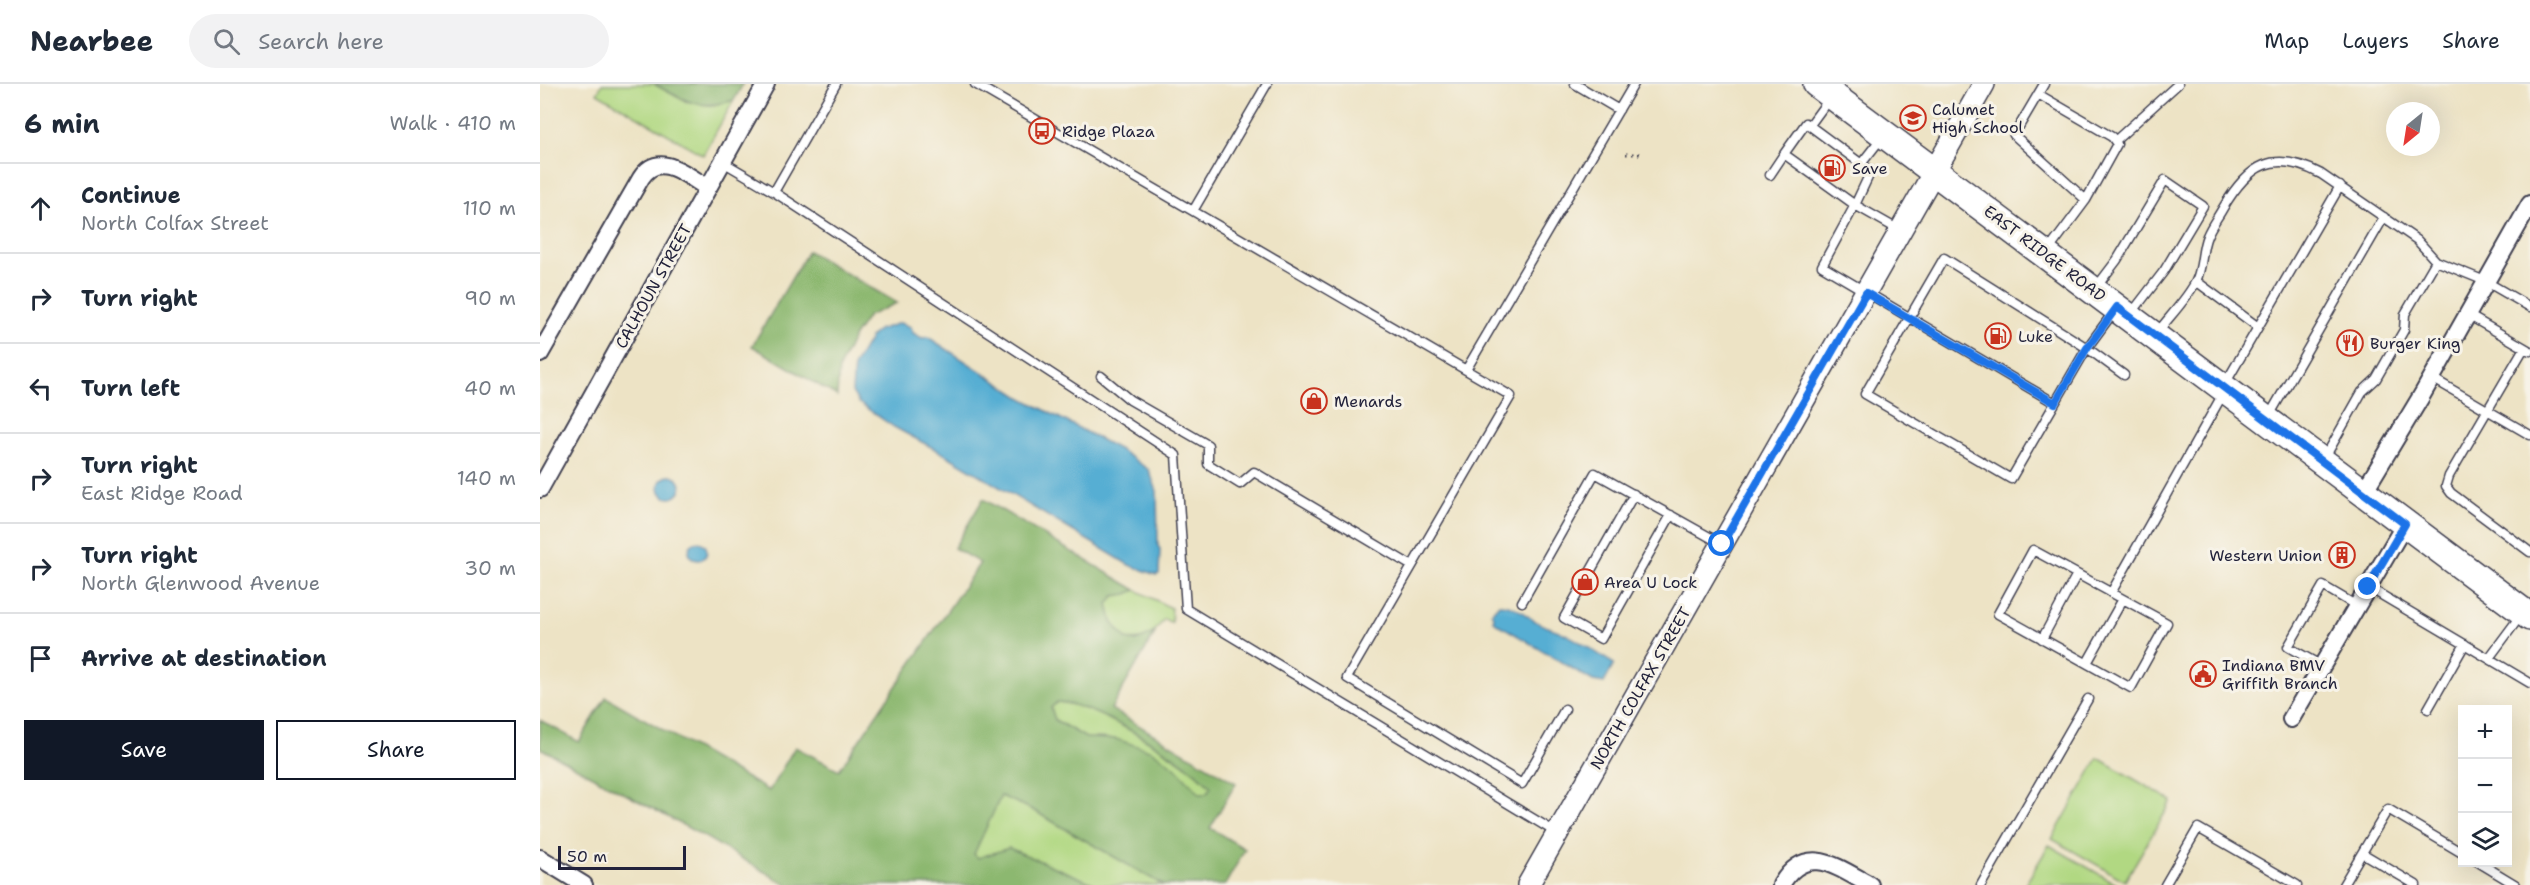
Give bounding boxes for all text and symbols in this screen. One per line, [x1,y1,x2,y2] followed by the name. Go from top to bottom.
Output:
[189,14,609,68] search box
[30,22,153,60] text: Nearbee
[210,25,243,58] icon: search
[258,27,384,56] text: Search here
[2264,27,2309,55] text: Map
[2342,27,2409,55] text: Layers
[2442,27,2500,55] text: Share
[1932,99,2024,138] place label: Calumet High School
[2386,102,2440,156] north arrow
[1898,103,1928,133] school or university icon: Calumet High School
[24,106,100,141] text: 6 min
[390,110,516,136] text: Walk · 410 m
[1027,116,1057,146] bus stop icon: Ridge Plaza
[1062,121,1155,142] place label: Ridge Plaza
[1817,153,1847,183] fuel station icon: Save
[1852,158,1887,179] place label: Save
[81,181,181,210] text: Continue
[24,192,57,225] icon: ahead
[462,195,516,221] text: 110 m
[1979,201,2110,306] street label: EAST RIDGE ROAD
[81,210,269,236] text: North Colfax Street
[610,220,696,352] street label: CALHOUN STREET
[24,282,57,315] icon: right
[81,284,198,313] text: Turn right
[464,285,516,311] text: 90 m
[1983,321,2013,351] fuel station icon: Luke
[2018,326,2053,347] place label: Luke
[2335,328,2365,358] restaurant icon: Burger King
[2370,333,2461,354] place label: Burger King
[24,372,57,405] icon: left
[81,374,180,403] text: Turn left
[464,375,516,401] text: 40 m
[1299,386,1329,416] shop icon: Menards
[1334,391,1403,412] place label: Menards
[81,451,198,480] text: Turn right
[24,462,57,495] icon: right
[457,465,516,491] text: 140 m
[81,480,243,506] text: East Ridge Road
[1708,530,1734,556] route start
[2327,540,2357,570] building icon: Western Union
[81,541,198,570] text: Turn right
[2209,545,2322,566] place label: Western Union
[24,552,57,585] icon: right
[464,555,516,581] text: 30 m
[1570,567,1600,597] shop icon: Area U Lock
[81,570,320,596] text: North Glenwood Avenue
[1604,572,1698,593] place label: Area U Lock
[2354,573,2380,599] route end
[1585,603,1696,773] street label: NORTH COLFAX STREET
[24,642,57,675] icon: arrive
[81,644,327,673] text: Arrive at destination
[2222,655,2338,694] place label: Indiana BMV Griffith Branch
[2188,659,2218,689] public building icon: Indiana BMV Griffith Branch
[2458,705,2512,867] map controls
[2458,705,2512,759] button: +
[24,720,264,780] button: Save
[276,720,516,780] button: Share
[2458,759,2512,813] button: −
[2458,813,2512,867] button: layers
[558,843,686,870] scale bar
[567,846,607,867] text: 50 m

